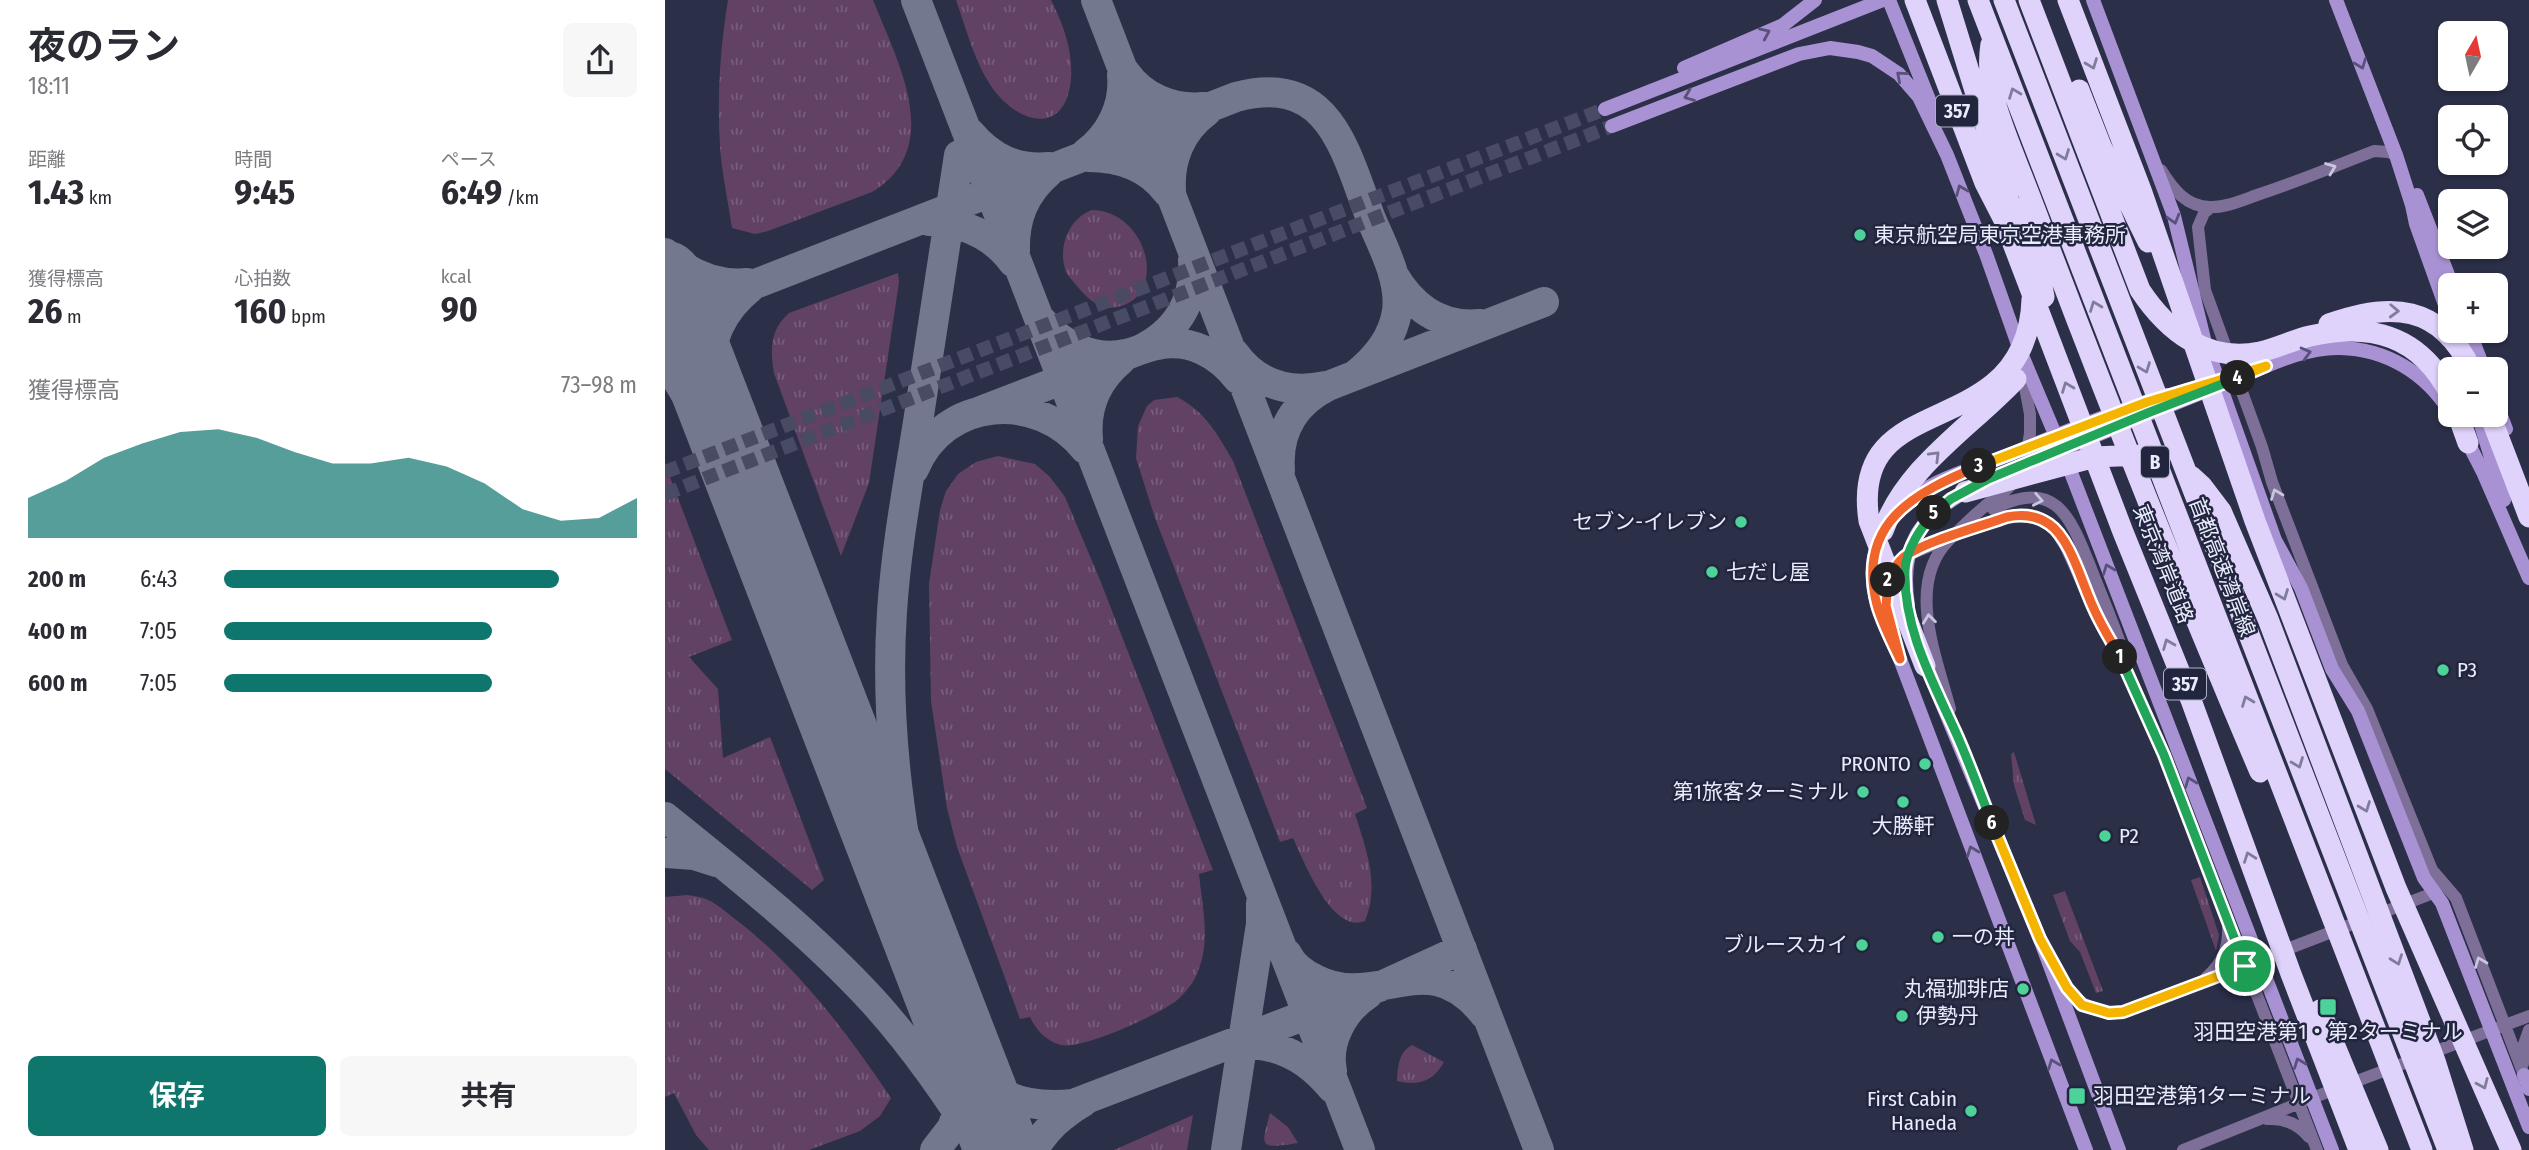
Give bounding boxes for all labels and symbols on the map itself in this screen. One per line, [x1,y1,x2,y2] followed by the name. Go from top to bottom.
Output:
[2438,21,2508,91] north arrow
[1757,27,1770,41] one-way arrow
[2084,57,2098,69] one-way arrow
[2352,57,2366,69] one-way arrow
[1896,72,1909,84] one-way arrow
[1684,88,1696,102] one-way arrow
[2008,88,2022,100] one-way arrow
[1936,96,1978,127] road number: 357
[2056,149,2070,161] one-way arrow
[2325,162,2337,176] one-way arrow
[1955,185,1969,197] one-way arrow
[2166,213,2181,225] one-way arrow
[1874,222,2126,248] place label: 東京航空局東京空港事務所
[1852,227,1868,243] marker: 東京航空局東京空港事務所
[2089,300,2103,312] one-way arrow
[2389,303,2399,319] one-way arrow
[2300,347,2312,362] one-way arrow
[2221,360,2255,396] pin: 4
[2137,361,2151,373] one-way arrow
[2062,381,2076,393] one-way arrow
[2141,446,2169,477] road number: B
[1961,448,1997,484] pin: 3
[1927,452,1940,465] one-way arrow
[2271,489,2285,501] one-way arrow
[2032,491,2044,506] one-way arrow
[2184,494,2260,640] street label: 首都高速湾岸線
[1917,496,1951,530] pin: 5
[2127,501,2199,627] street label: 東京湾岸道路
[1572,509,1727,535] place label: セブン-イレブン
[1733,514,1749,530] marker: セブン-イレブン
[1726,559,1810,585] place label: 七だし屋
[1871,562,1905,598] pin: 2
[1704,564,1720,580] marker: 七だし屋
[2103,564,2117,576] one-way arrow
[2275,588,2289,600] one-way arrow
[1921,613,1936,625] one-way arrow
[2163,639,2177,651] one-way arrow
[2103,640,2137,674] pin: 1
[2457,657,2477,683] place label: P3
[2435,662,2451,678] marker: P3
[2164,668,2206,699] road number: 357
[2242,695,2256,707] one-way arrow
[1841,751,1911,777] place label: PRONTO
[1917,756,1933,772] marker: PRONTO
[2290,756,2304,768] one-way arrow
[2185,776,2199,788] one-way arrow
[1673,779,1849,805] place label: 第1旅客ターミナル
[1855,784,1871,800] marker: 第1旅客ターミナル
[1895,794,1911,810] marker: 大勝軒
[2357,800,2371,812] one-way arrow
[1975,806,2009,840] pin: 6
[1872,813,1935,839] place label: 大勝軒
[2119,823,2139,849] place label: P2
[2097,828,2113,844] marker: P2
[1967,845,1981,857] one-way arrow
[2243,851,2257,863] one-way arrow
[1952,924,2015,950] place label: 一の丼
[1930,929,1946,945] marker: 一の丼
[1723,932,1848,958] place label: ブルースカイ
[2215,936,2275,996] pin
[1854,937,1870,953] marker: ブルースカイ
[2389,953,2403,965] one-way arrow
[2475,956,2489,968] one-way arrow
[1904,976,2009,1002] place label: 丸福珈琲店
[2015,981,2031,997] marker: 丸福珈琲店
[2318,997,2338,1017] marker: 羽田空港第1・第2ターミナル
[1916,1003,1979,1029] place label: 伊勢丹
[1894,1008,1910,1024] marker: 伊勢丹
[2193,1019,2463,1045] place label: 羽田空港第1・第2ターミナル
[2047,1058,2061,1070] one-way arrow
[2293,1058,2307,1070] one-way arrow
[2474,1077,2488,1089] one-way arrow
[2093,1083,2311,1109] place label: 羽田空港第1ターミナル
[1867,1086,1957,1136] place label: First Cabin Haneda
[2067,1086,2087,1106] marker: 羽田空港第1ターミナル
[1963,1103,1979,1119] marker: First Cabin Haneda

